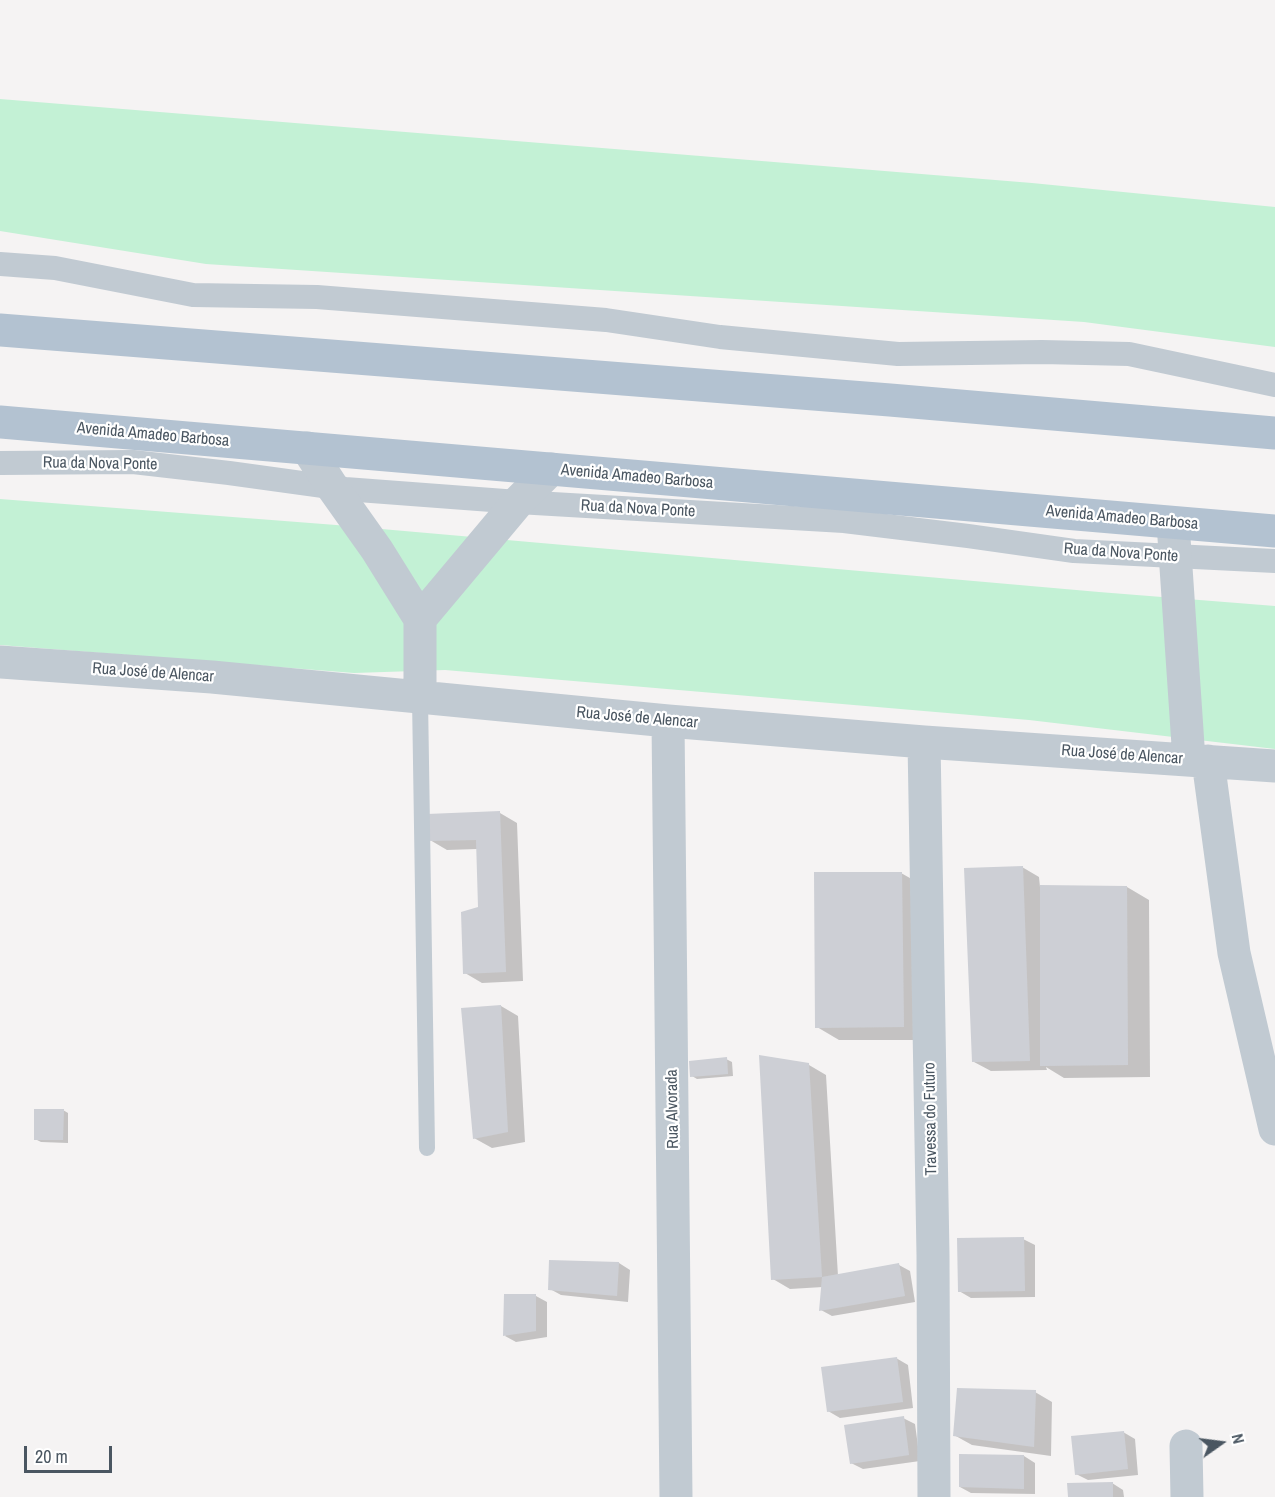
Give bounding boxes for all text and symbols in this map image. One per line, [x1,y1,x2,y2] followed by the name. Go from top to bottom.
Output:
[76,419,230,451] street label: Avenida Amadeo Barbosa
[43,453,157,475] street label: Rua da Nova Ponte
[560,461,714,493] street label: Avenida Amadeo Barbosa
[580,496,696,522] street label: Rua da Nova Ponte
[1045,502,1199,534] street label: Avenida Amadeo Barbosa
[1063,539,1179,567] street label: Rua da Nova Ponte
[92,659,214,687] street label: Rua José de Alencar
[575,703,699,733] street label: Rua José de Alencar
[1061,741,1183,769] street label: Rua José de Alencar
[920,1062,942,1176] street label: Travessa do Futuro
[663,1069,683,1149] street label: Rua Alvorada
[1191,1413,1251,1473] north arrow
[1227,1431,1250,1446] text: N
[27,1434,116,1472] scale bar
[35,1444,68,1469] text: 20 m

